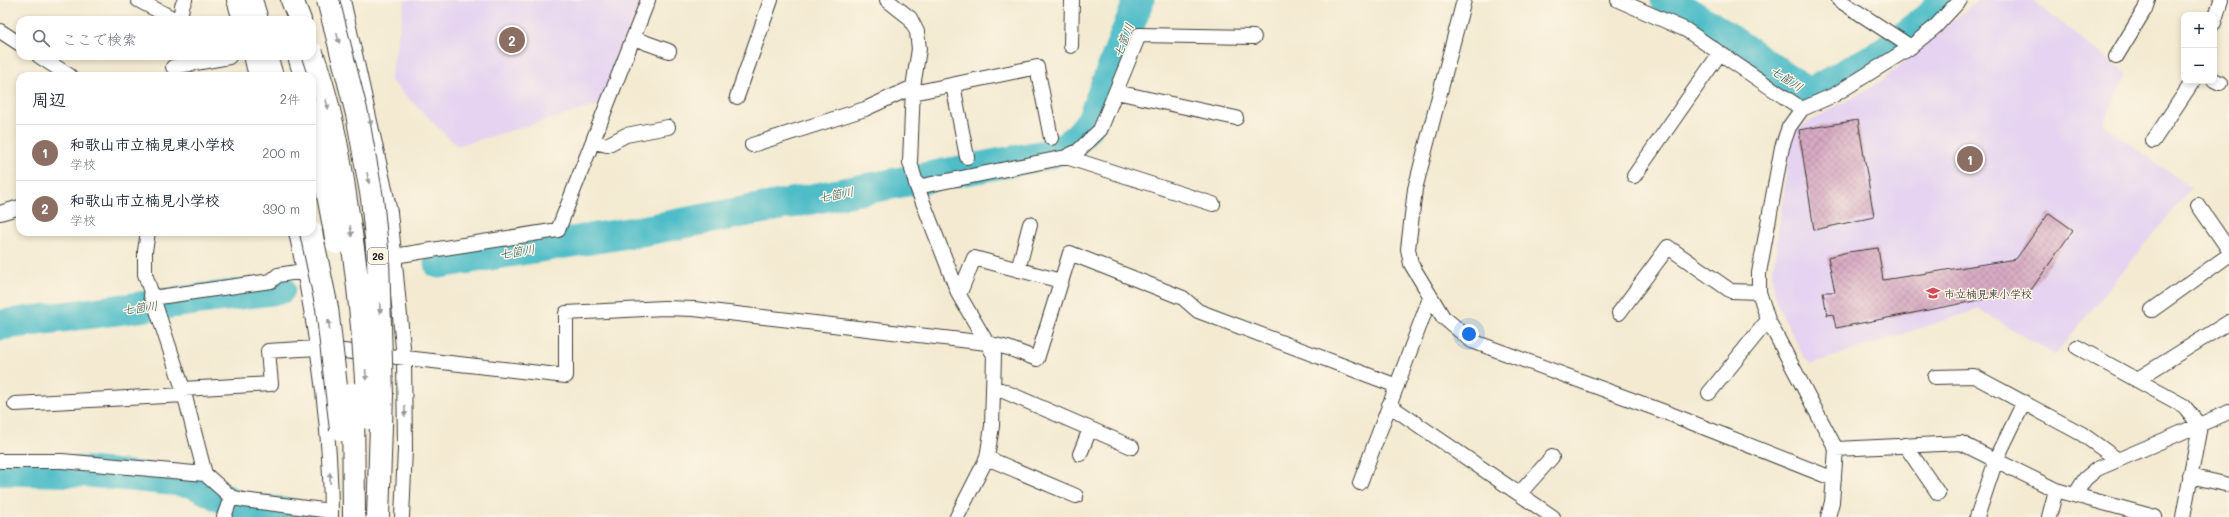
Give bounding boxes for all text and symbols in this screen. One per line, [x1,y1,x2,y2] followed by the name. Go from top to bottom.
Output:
[2181,12,2217,84] map controls
[2181,12,2217,48] button: +
[16,16,316,60] search box
[1109,20,1137,60] water label: 七箇川
[499,25,525,55] pin: 2
[30,27,52,49] icon: search
[62,29,137,49] text: ここで検索
[335,32,341,44] one-way arrow
[2181,48,2217,84] button: −
[1768,61,1806,95] water label: 七箇川
[32,88,66,110] text: 周辺
[280,90,300,107] text: 2件
[324,98,330,110] one-way arrow
[368,114,374,126] one-way arrow
[70,134,235,154] text: 和歌山市立楠見東小学校
[42,144,48,161] text: 1
[262,144,300,161] text: 200 m
[1957,144,1983,174] pin: 1
[70,155,96,172] text: 学校
[365,172,371,185] one-way arrow
[817,183,855,205] water label: 七箇川
[70,190,220,210] text: 和歌山市立楠見小学校
[41,200,49,217] text: 2
[262,200,300,217] text: 390 m
[70,211,96,228] text: 学校
[348,225,354,237] one-way arrow
[498,240,536,262] water label: 七箇川
[368,248,388,264] road number: 26
[1925,285,1941,301] school or university icon: 市立楠見東小学校
[1944,286,2032,301] place label: 市立楠見東小学校
[121,297,159,317] water label: 七箇川
[376,302,383,314] one-way arrow
[325,319,332,331] one-way arrow
[1459,324,1479,344] your location
[362,369,369,381] one-way arrow
[402,405,408,418] one-way arrow
[326,472,333,484] one-way arrow

